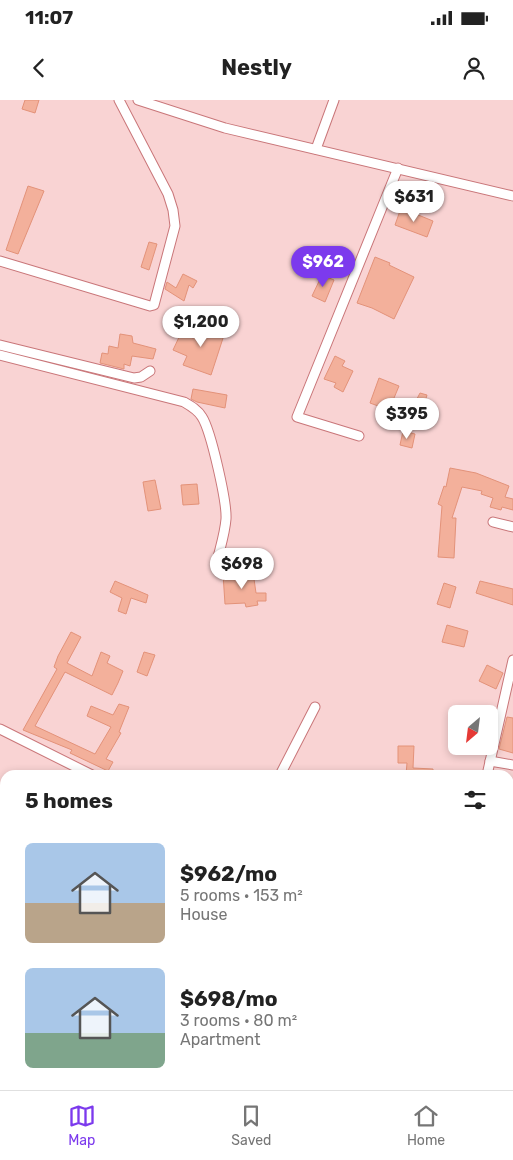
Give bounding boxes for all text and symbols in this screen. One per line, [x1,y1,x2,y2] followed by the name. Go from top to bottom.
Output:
[25,6,73,29] text: 11:07
[25,54,53,82] icon: back
[221,54,292,81] text: Nestly
[460,54,488,82] icon: person
[384,180,444,223] pin: $631
[394,187,434,206] text: $631
[293,246,353,288] pin: $962
[302,252,344,271] text: $962
[160,306,242,348] pin: $1,200
[173,312,229,331] text: $1,200
[377,398,437,440] pin: $395
[386,404,428,423] text: $395
[212,548,272,590] pin: $698
[221,554,263,573] text: $698
[448,705,498,755] north arrow
[448,705,498,755] map controls
[461,786,489,814] icon: filters
[25,788,113,813] text: 5 homes
[180,861,277,886] text: $962/mo
[65,863,125,923] icon: home
[180,886,303,905] text: 5 rooms · 153 m²
[180,905,227,924] text: House
[180,986,278,1011] text: $698/mo
[65,988,125,1048] icon: home
[180,1011,297,1030] text: 3 rooms · 80 m²
[180,1030,260,1049] text: Apartment
[68,1102,96,1149] tab: Map
[231,1102,271,1149] tab: Saved
[407,1102,445,1149] tab: Home

